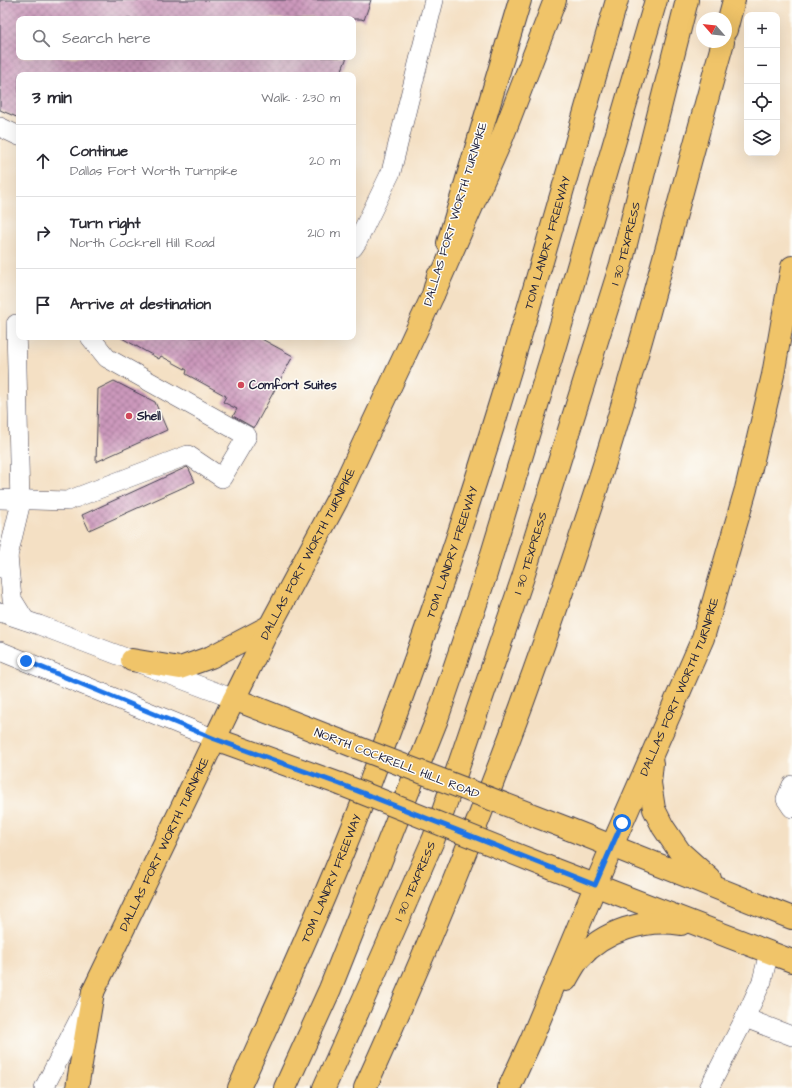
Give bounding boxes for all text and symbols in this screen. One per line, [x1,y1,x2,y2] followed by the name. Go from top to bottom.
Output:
[696,12,732,48] north arrow
[744,12,780,156] map controls
[744,12,780,48] button: +
[16,16,356,60] search box
[30,27,52,49] icon: search
[62,28,151,49] text: Search here
[744,48,780,84] button: −
[744,84,780,120] button: locate
[32,86,72,110] text: 3 min
[261,89,340,107] text: Walk · 230 m
[419,120,492,308] street label: DALLAS FORT WORTH TURNPIKE
[744,120,780,156] button: layers
[70,141,128,162] text: Continue
[32,150,54,172] icon: ahead
[309,152,340,170] text: 20 m
[70,162,238,180] text: Dallas Fort Worth Turnpike
[521,174,575,311] street label: TOM LANDRY FREEWAY
[607,200,645,287] street label: I 30 TEXPRESS
[70,213,141,234] text: Turn right
[32,222,54,244] icon: right
[307,224,340,242] text: 210 m
[70,234,215,252] text: North Cockrell Hill Road
[32,294,54,316] icon: arrive
[70,294,211,315] text: Arrive at destination
[249,377,337,394] place label: Comfort Suites
[236,380,246,390] marker: Comfort Suites
[136,408,161,425] place label: Shell
[124,411,134,421] marker: Shell
[257,466,360,643] street label: DALLAS FORT WORTH TURNPIKE
[422,484,483,621] street label: TOM LANDRY FREEWAY
[510,509,552,597] street label: I 30 TEXPRESS
[636,596,723,779] street label: DALLAS FORT WORTH TURNPIKE
[17,652,35,670] route end
[312,724,482,803] street label: NORTH COCKRELL HILL ROAD
[115,755,214,934] street label: DALLAS FORT WORTH TURNPIKE
[297,811,366,946] street label: TOM LANDRY FREEWAY
[613,814,631,832] route start
[391,838,441,924] street label: I 30 TEXPRESS

